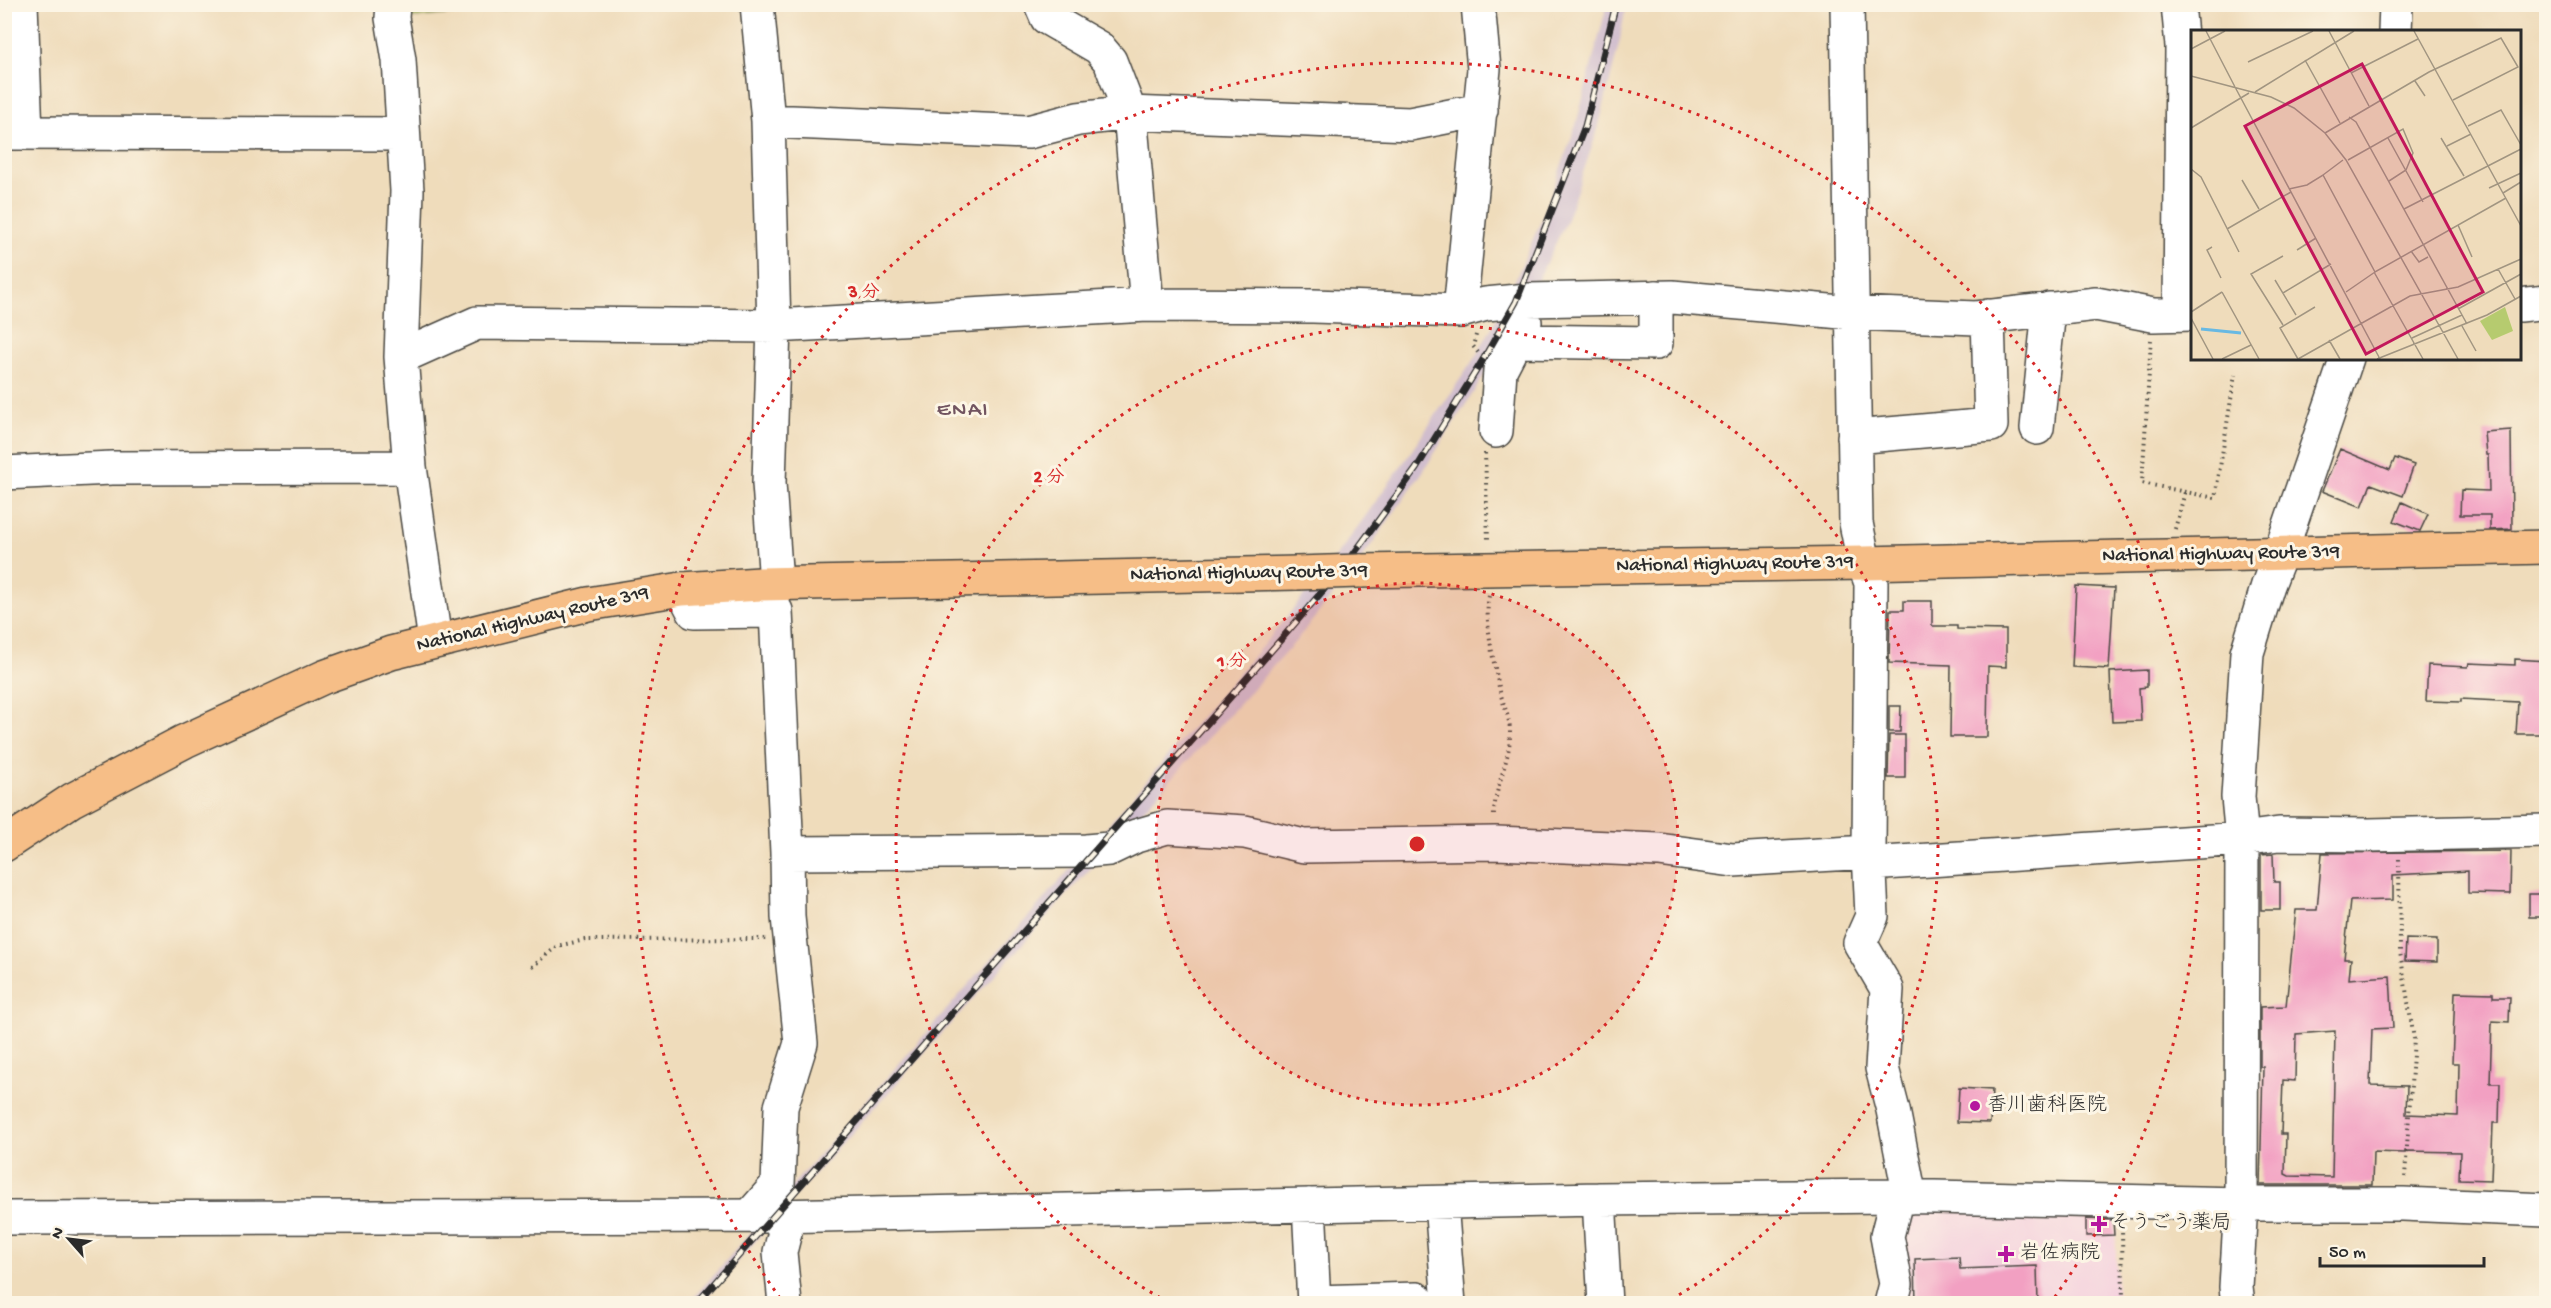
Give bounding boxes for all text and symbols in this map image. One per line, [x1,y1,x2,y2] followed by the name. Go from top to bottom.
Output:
[2191,30,2521,360] inset map
[847,282,880,304] text: 3 分
[937,398,989,424] district label: ENAI
[1033,467,1065,489] text: 2 分
[2102,541,2340,569] street label: National Highway Route 319
[1616,551,1854,579] street label: National Highway Route 319
[1130,560,1368,588] street label: National Highway Route 319
[415,582,651,658] street label: National Highway Route 319
[1216,651,1247,673] text: 1 分
[1407,834,1427,854] centre of rings
[1987,1093,2107,1118] place label: 香川歯科医院
[1968,1099,1982,1113] marker: 香川歯科医院
[39,1209,99,1269] north arrow
[2111,1211,2232,1236] place label: そうごう薬局
[2092,1217,2106,1231] marker: そうごう薬局
[48,1224,70,1243] text: N
[2320,1230,2484,1268] scale bar
[2020,1242,2100,1266] place label: 岩佐病院
[2329,1243,2366,1264] text: 50 m
[1997,1245,2015,1263] marker: 岩佐病院

